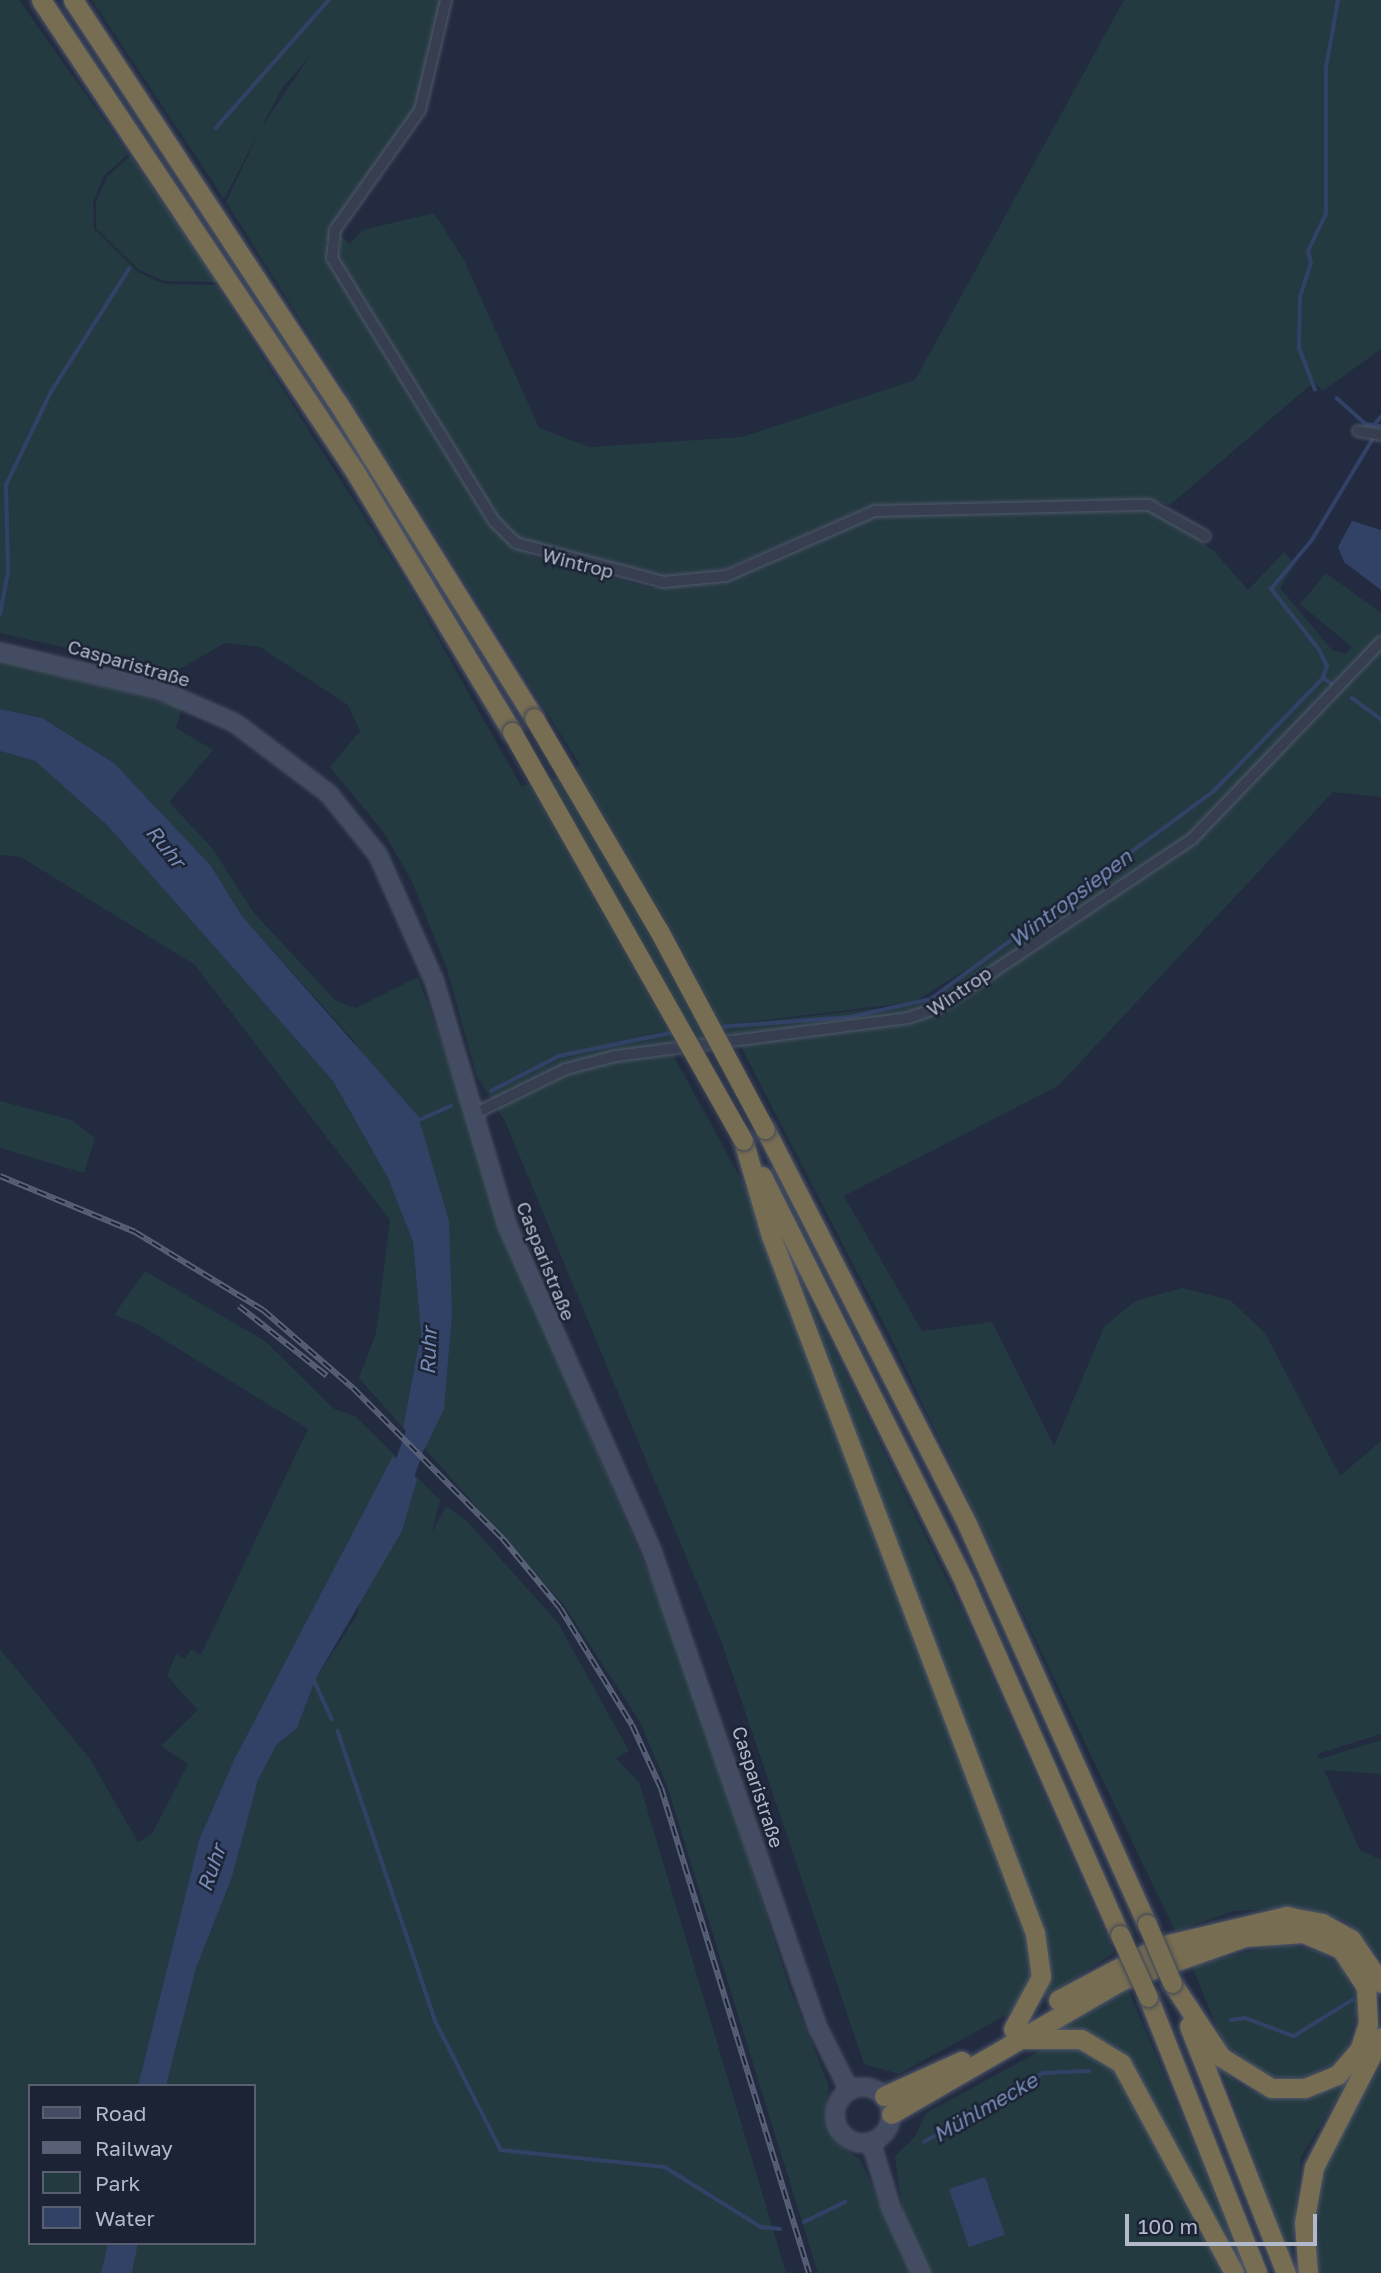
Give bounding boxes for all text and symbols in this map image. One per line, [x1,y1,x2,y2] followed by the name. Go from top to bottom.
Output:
[540,543,616,583] street label: Wintrop
[65,635,193,691] street label: Casparistraße
[141,820,191,872] water label: Ruhr
[1004,844,1136,952] water label: Wintropsiepen
[922,961,996,1021] street label: Wintrop
[512,1198,580,1324] street label: Casparistraße
[415,1327,441,1375] water label: Ruhr
[728,1723,788,1851] street label: Casparistraße
[191,1841,231,1895] water label: Ruhr
[928,2067,1042,2147] water label: Mühlmecke
[28,2084,256,2245] legend
[95,2100,146,2126] text: Road
[95,2135,173,2161] text: Railway
[95,2170,140,2196] text: Park
[1129,2200,1322,2244] scale bar
[95,2205,155,2231] text: Water
[1138,2213,1198,2239] text: 100 m

